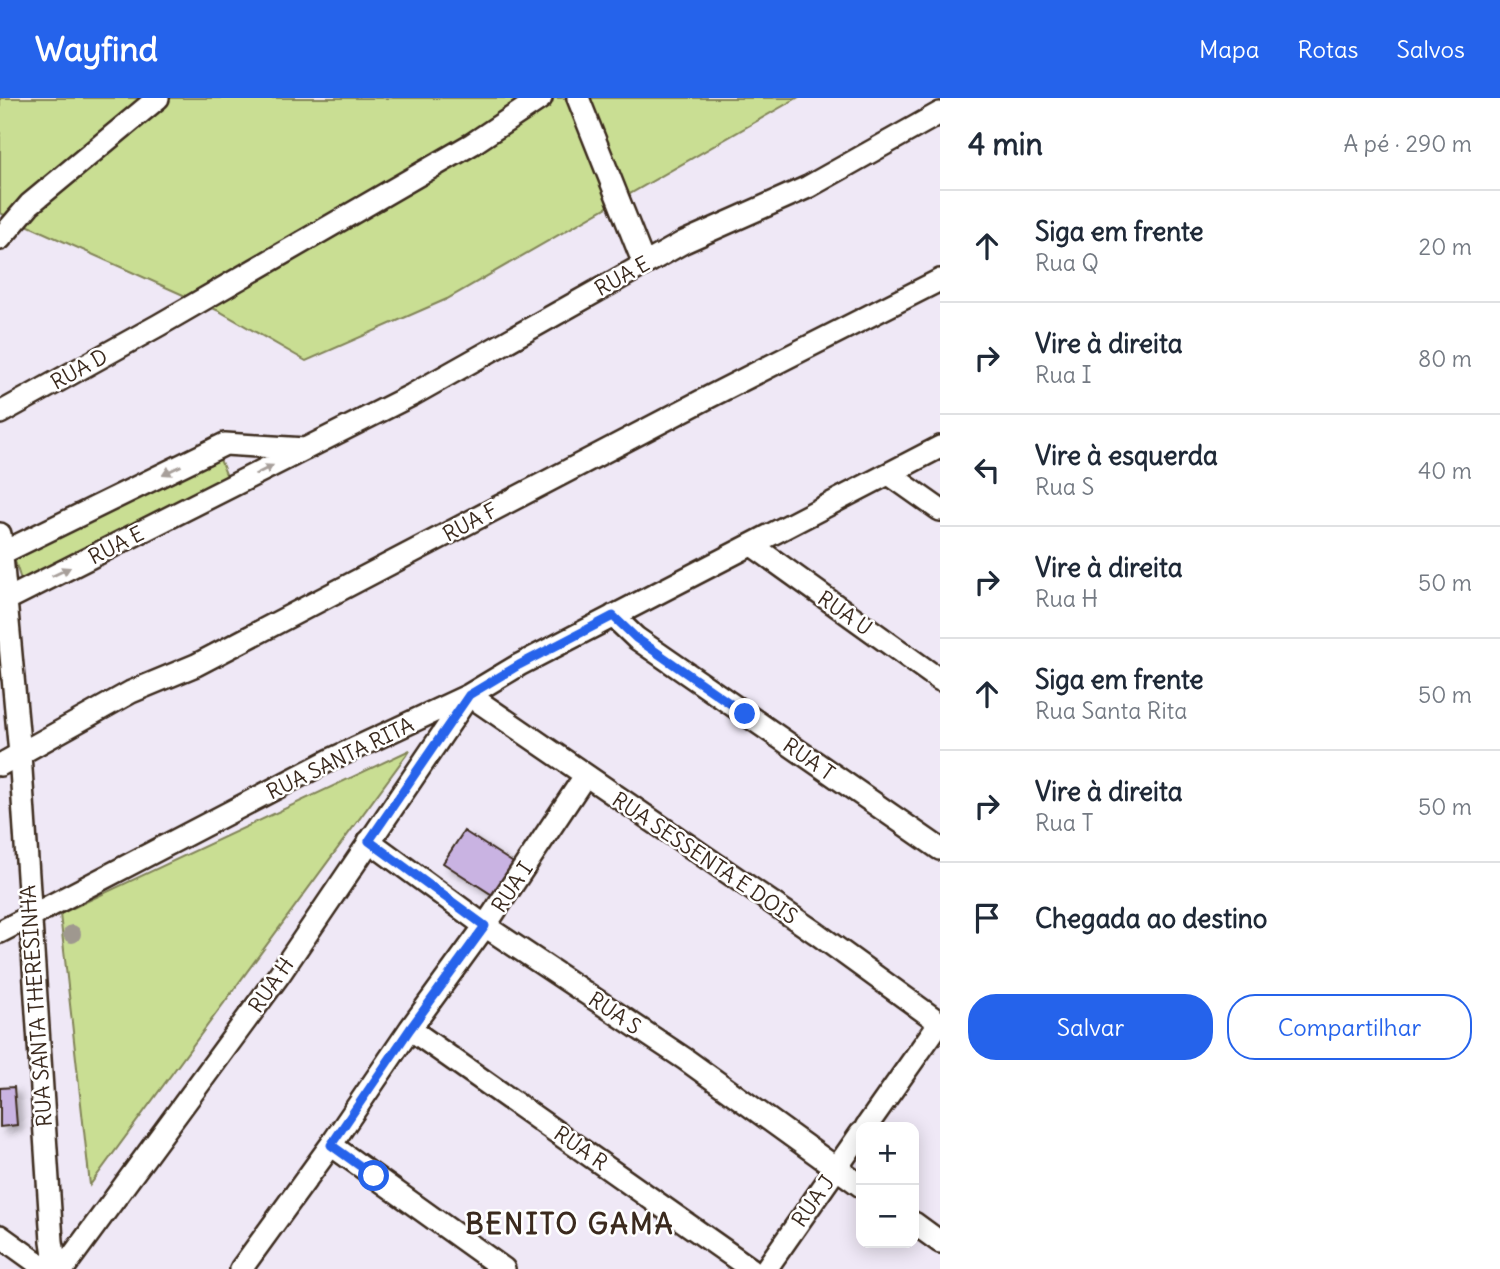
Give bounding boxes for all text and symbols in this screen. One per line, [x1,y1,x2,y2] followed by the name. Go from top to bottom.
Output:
[35,28,158,70] text: Wayfind
[1199,34,1259,64] text: Mapa
[1297,34,1359,64] text: Rotas
[1397,34,1465,64] text: Salvos
[968,125,1043,163] text: 4 min
[1344,129,1472,158] text: A pé · 290 m
[1035,215,1203,248] text: Siga em frente
[968,227,1006,265] icon: ahead
[1419,232,1472,261] text: 20 m
[1035,248,1099,277] text: Rua Q
[590,250,654,302] street label: RUA E
[1035,327,1183,360] text: Vire à direita
[968,339,1006,377] icon: right
[46,342,112,396] street label: RUA D
[1418,344,1472,373] text: 80 m
[1035,360,1091,389] text: Rua I
[1035,439,1218,472] text: Vire à esquerda
[968,451,1006,489] icon: left
[1418,456,1472,485] text: 40 m
[162,465,182,476] one-way arrow
[254,465,274,476] one-way arrow
[1035,472,1094,501] text: Rua S
[438,496,502,548] street label: RUA F
[84,520,148,570] street label: RUA E
[1035,551,1183,584] text: Vire à direita
[968,563,1006,601] icon: right
[51,567,71,578] one-way arrow
[1418,568,1472,597] text: 50 m
[1035,584,1098,613] text: Rua H
[812,585,878,641] street label: RUA U
[1035,663,1203,696] text: Siga em frente
[968,675,1006,713] icon: ahead
[1418,680,1472,709] text: 50 m
[1035,696,1188,725] text: Rua Santa Rita
[729,698,760,729] route end
[262,711,418,805] street label: RUA SANTA RITA
[778,732,840,786] street label: RUA T
[1035,775,1183,808] text: Vire à direita
[607,786,803,930] street label: RUA SESSENTA E DOIS
[968,787,1006,825] icon: right
[1418,792,1472,821] text: 50 m
[1035,808,1093,837] text: Rua T
[485,857,539,917] street label: RUA I
[14,884,58,1128] street label: RUA SANTA THERESINHA
[968,899,1006,937] icon: arrive
[1035,902,1267,935] text: Chegada ao destino
[242,952,300,1018] street label: RUA H
[583,986,647,1040] street label: RUA S
[968,994,1213,1060] button: Salvar
[1227,994,1472,1060] button: Compartilhar
[549,1120,613,1176] street label: RUA R
[856,1122,919,1248] map controls
[856,1122,919,1185] button: +
[358,1160,389,1191] route start
[786,1170,840,1232] street label: RUA J
[856,1185,919,1248] button: −
[465,1206,675,1242] district label: BENITO GAMA

